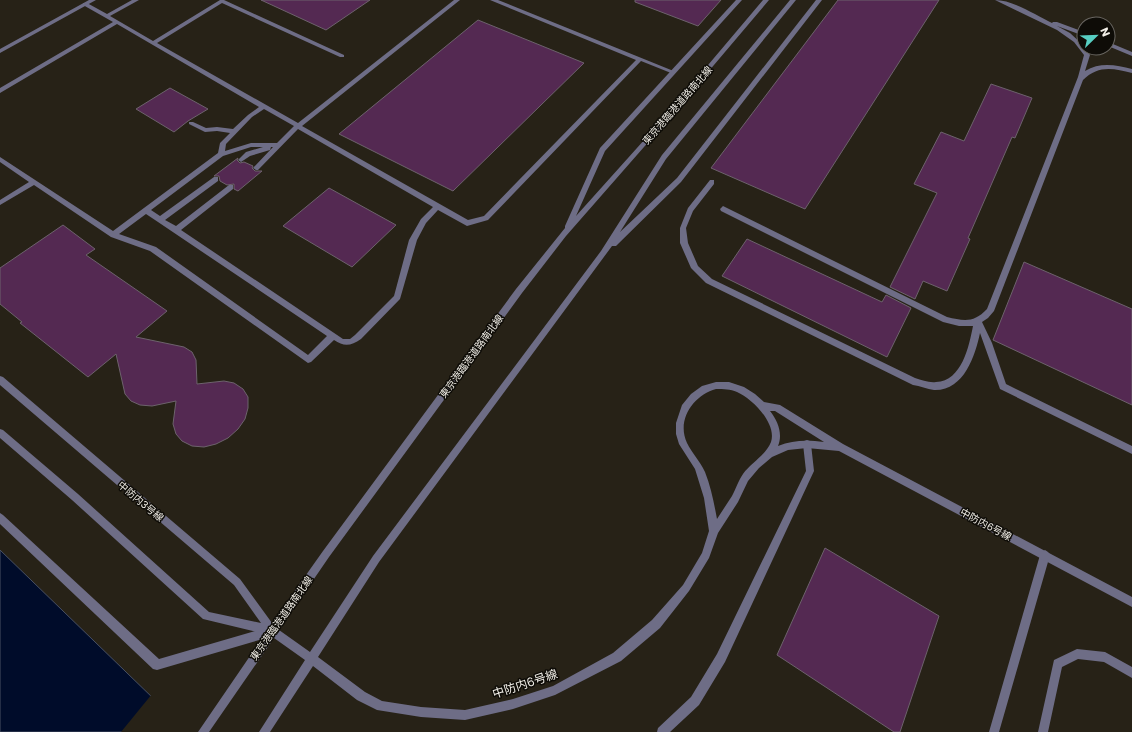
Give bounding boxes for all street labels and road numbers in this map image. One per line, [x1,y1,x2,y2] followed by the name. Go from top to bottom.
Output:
[639,63,716,148] street label: 東京港臨港道路南北線
[436,311,507,401] street label: 東京港臨港道路南北線
[114,478,167,525] street label: 中防内3号線
[957,505,1014,544] street label: 中防内6号線
[247,573,316,664] street label: 東京港臨港道路南北線
[490,665,560,702] street label: 中防内6号線

